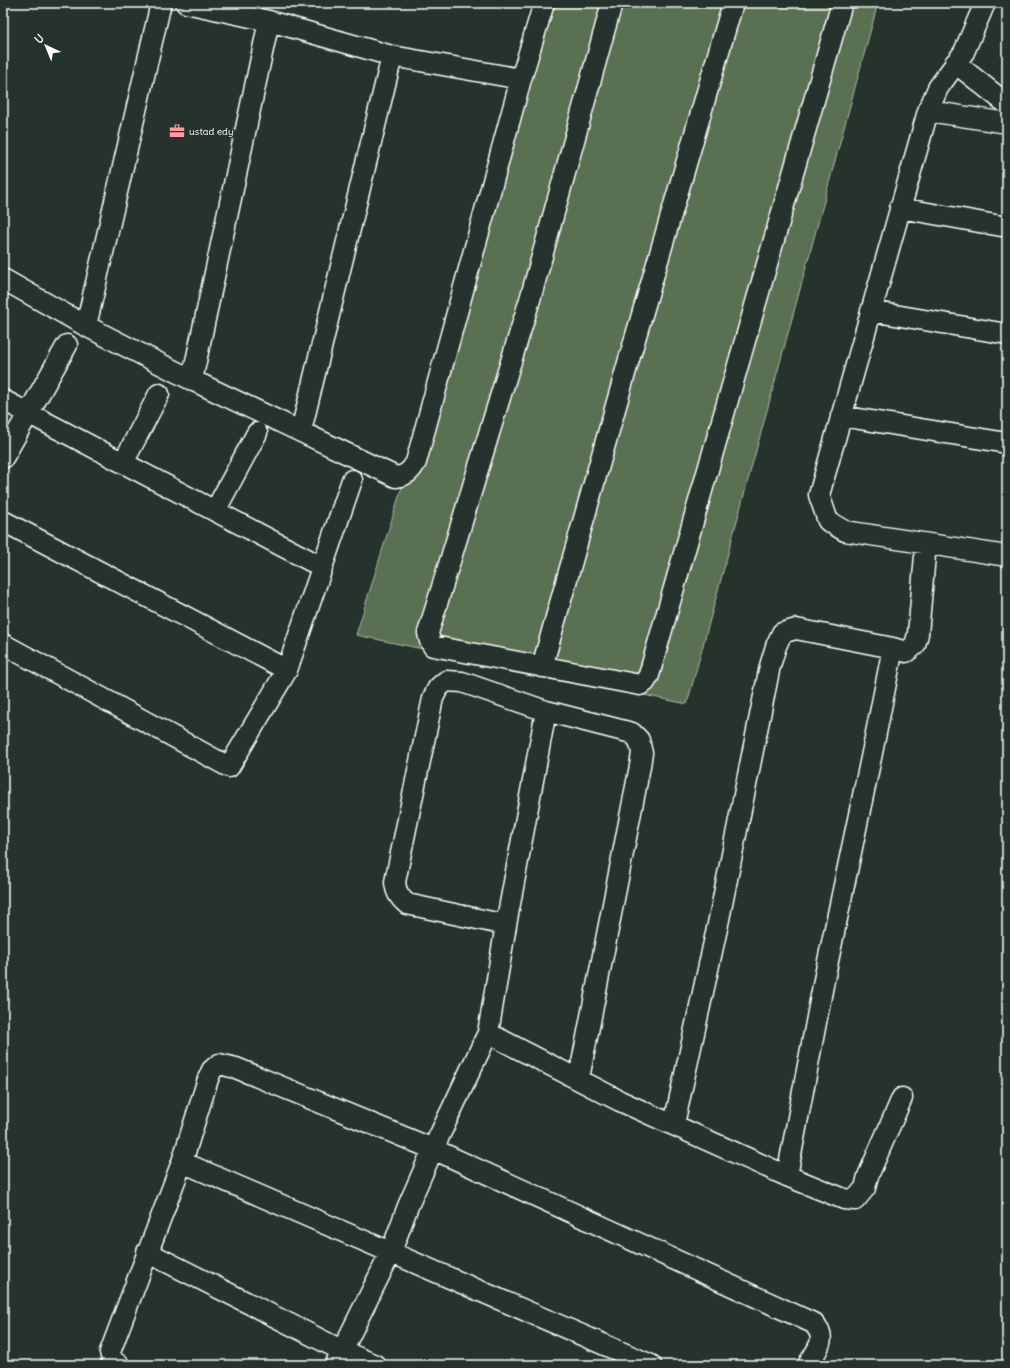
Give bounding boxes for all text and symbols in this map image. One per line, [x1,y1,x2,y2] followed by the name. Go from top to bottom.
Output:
[26,26,66,66] north arrow
[31,31,47,46] text: U
[168,122,186,140] office icon: ustad edy
[189,125,234,138] place label: ustad edy

